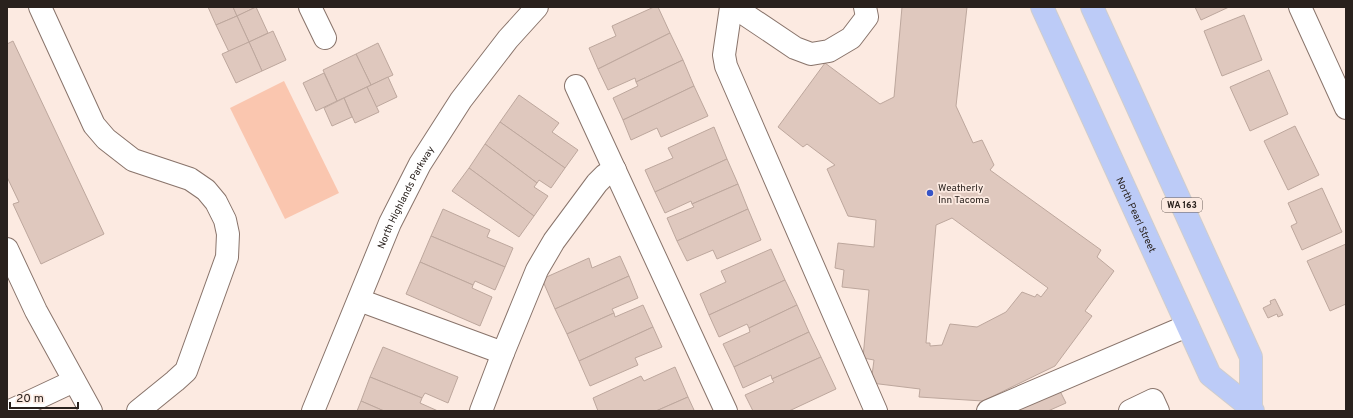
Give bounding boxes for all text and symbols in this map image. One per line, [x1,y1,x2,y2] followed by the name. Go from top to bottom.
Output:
[375,144,438,251] street label: North Highlands Parkway
[1112,175,1158,255] street label: North Pearl Street
[938,182,989,207] place label: Weatherly Inn Tacoma
[925,188,935,198] marker: Weatherly Inn Tacoma
[1162,198,1202,212] road number: WA 163
[10,384,78,410] scale bar
[16,391,44,407] text: 20 m

